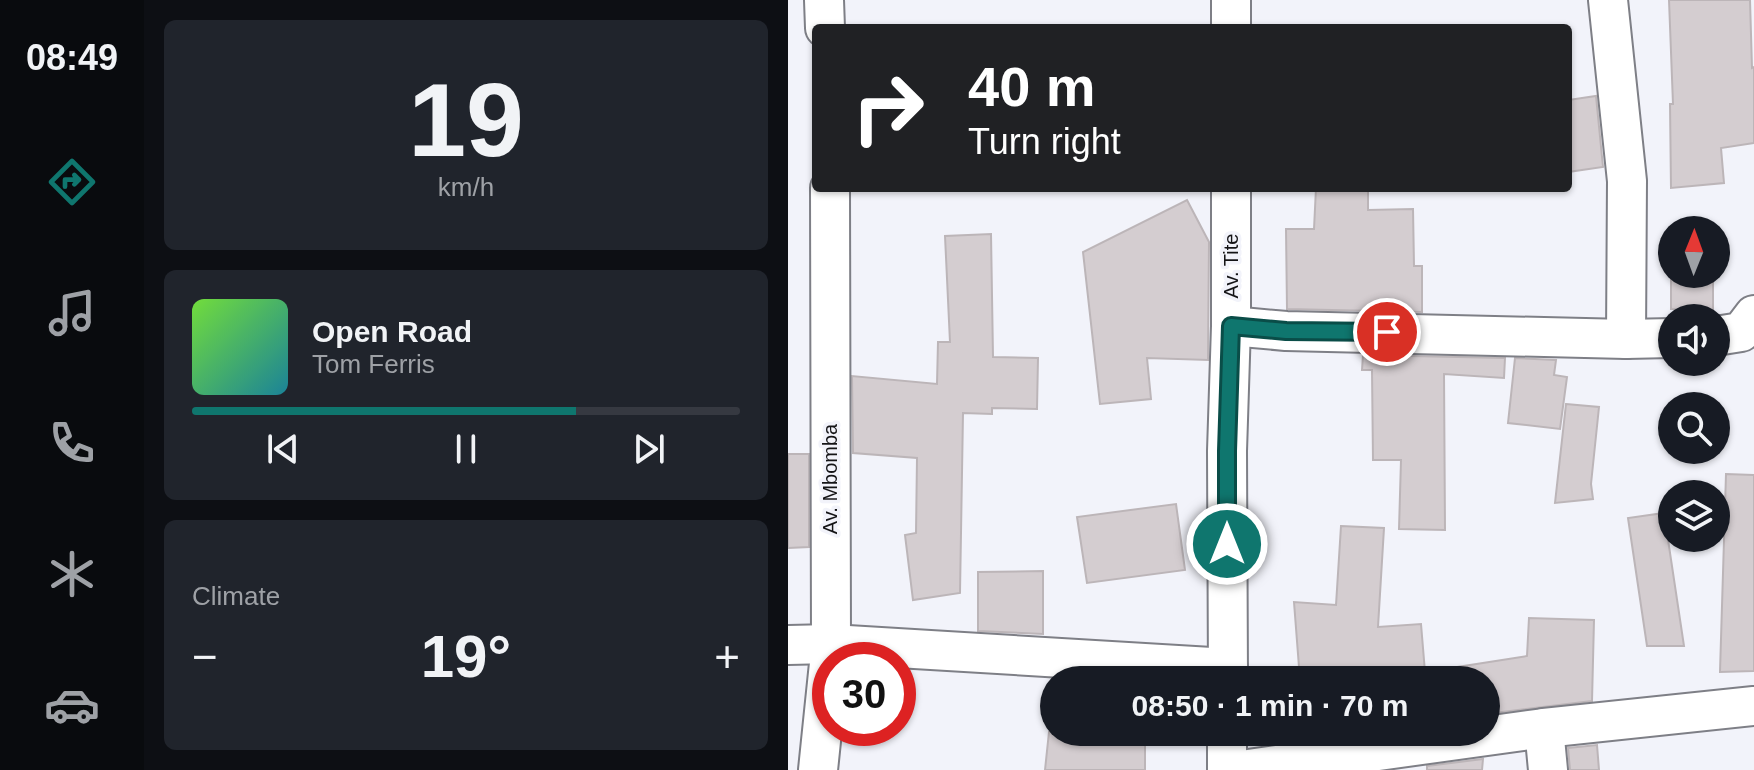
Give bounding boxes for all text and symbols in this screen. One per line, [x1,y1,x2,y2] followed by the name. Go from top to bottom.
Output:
[26,37,118,78] text: 08:49
[968,55,1096,118] text: 40 m
[836,56,940,160] icon: right
[408,62,524,178] text: 19
[968,121,1121,162] text: Turn right
[44,154,100,210] icon: directions
[438,172,494,202] text: km/h
[1658,216,1730,288] north arrow
[1658,216,1730,552] map controls
[1220,234,1242,298] street label: Av. Tite
[44,285,100,341] icon: music
[1353,298,1421,366] pin
[1658,304,1730,376] button: sound
[1365,310,1409,354] icon: arrive
[312,315,472,348] text: Open Road
[312,349,435,379] text: Tom Ferris
[1658,392,1730,464] button: search
[44,415,100,471] icon: phone
[819,423,841,534] street label: Av. Mbomba
[261,427,305,471] icon: previous
[444,427,488,471] icon: pause
[627,427,671,471] icon: next
[1658,480,1730,552] button: layers
[1185,502,1269,586] position arrow
[44,546,100,602] icon: climate
[192,581,280,611] text: Climate
[421,623,511,690] text: 19°
[192,632,218,681] text: −
[714,632,740,681] text: +
[812,642,916,746] speed limit sign: 30
[44,677,100,733] icon: car
[1132,689,1408,722] text: 08:50 · 1 min · 70 m

